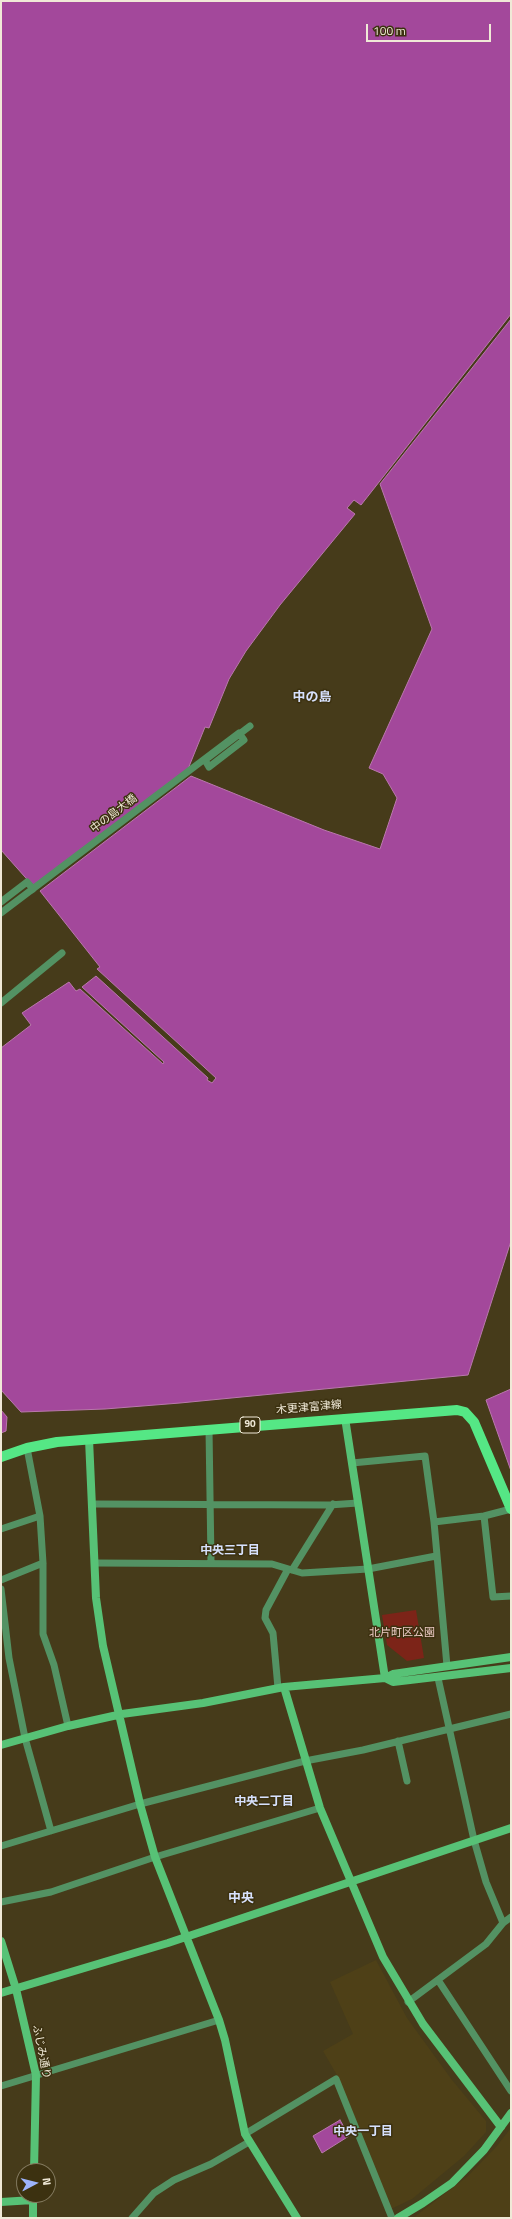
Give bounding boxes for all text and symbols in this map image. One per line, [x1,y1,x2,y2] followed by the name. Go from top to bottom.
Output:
[368,16,493,42] scale bar
[373,21,406,40] text: 100 m
[293,690,331,706] district label: 中の島
[88,792,140,836] street label: 中の島大橋
[276,1399,342,1417] street label: 木更津富津線
[240,1417,260,1433] road number: 90
[200,1544,260,1558] district label: 中央三丁目
[369,1626,435,1640] park label: 北片町区公園
[234,1795,294,1809] district label: 中央二丁目
[228,1891,254,1907] district label: 中央
[29,2024,53,2080] street label: ふじみ通り
[333,2125,393,2139] district label: 中央一丁目
[16,2163,56,2203] north arrow
[39,2177,55,2186] text: N

